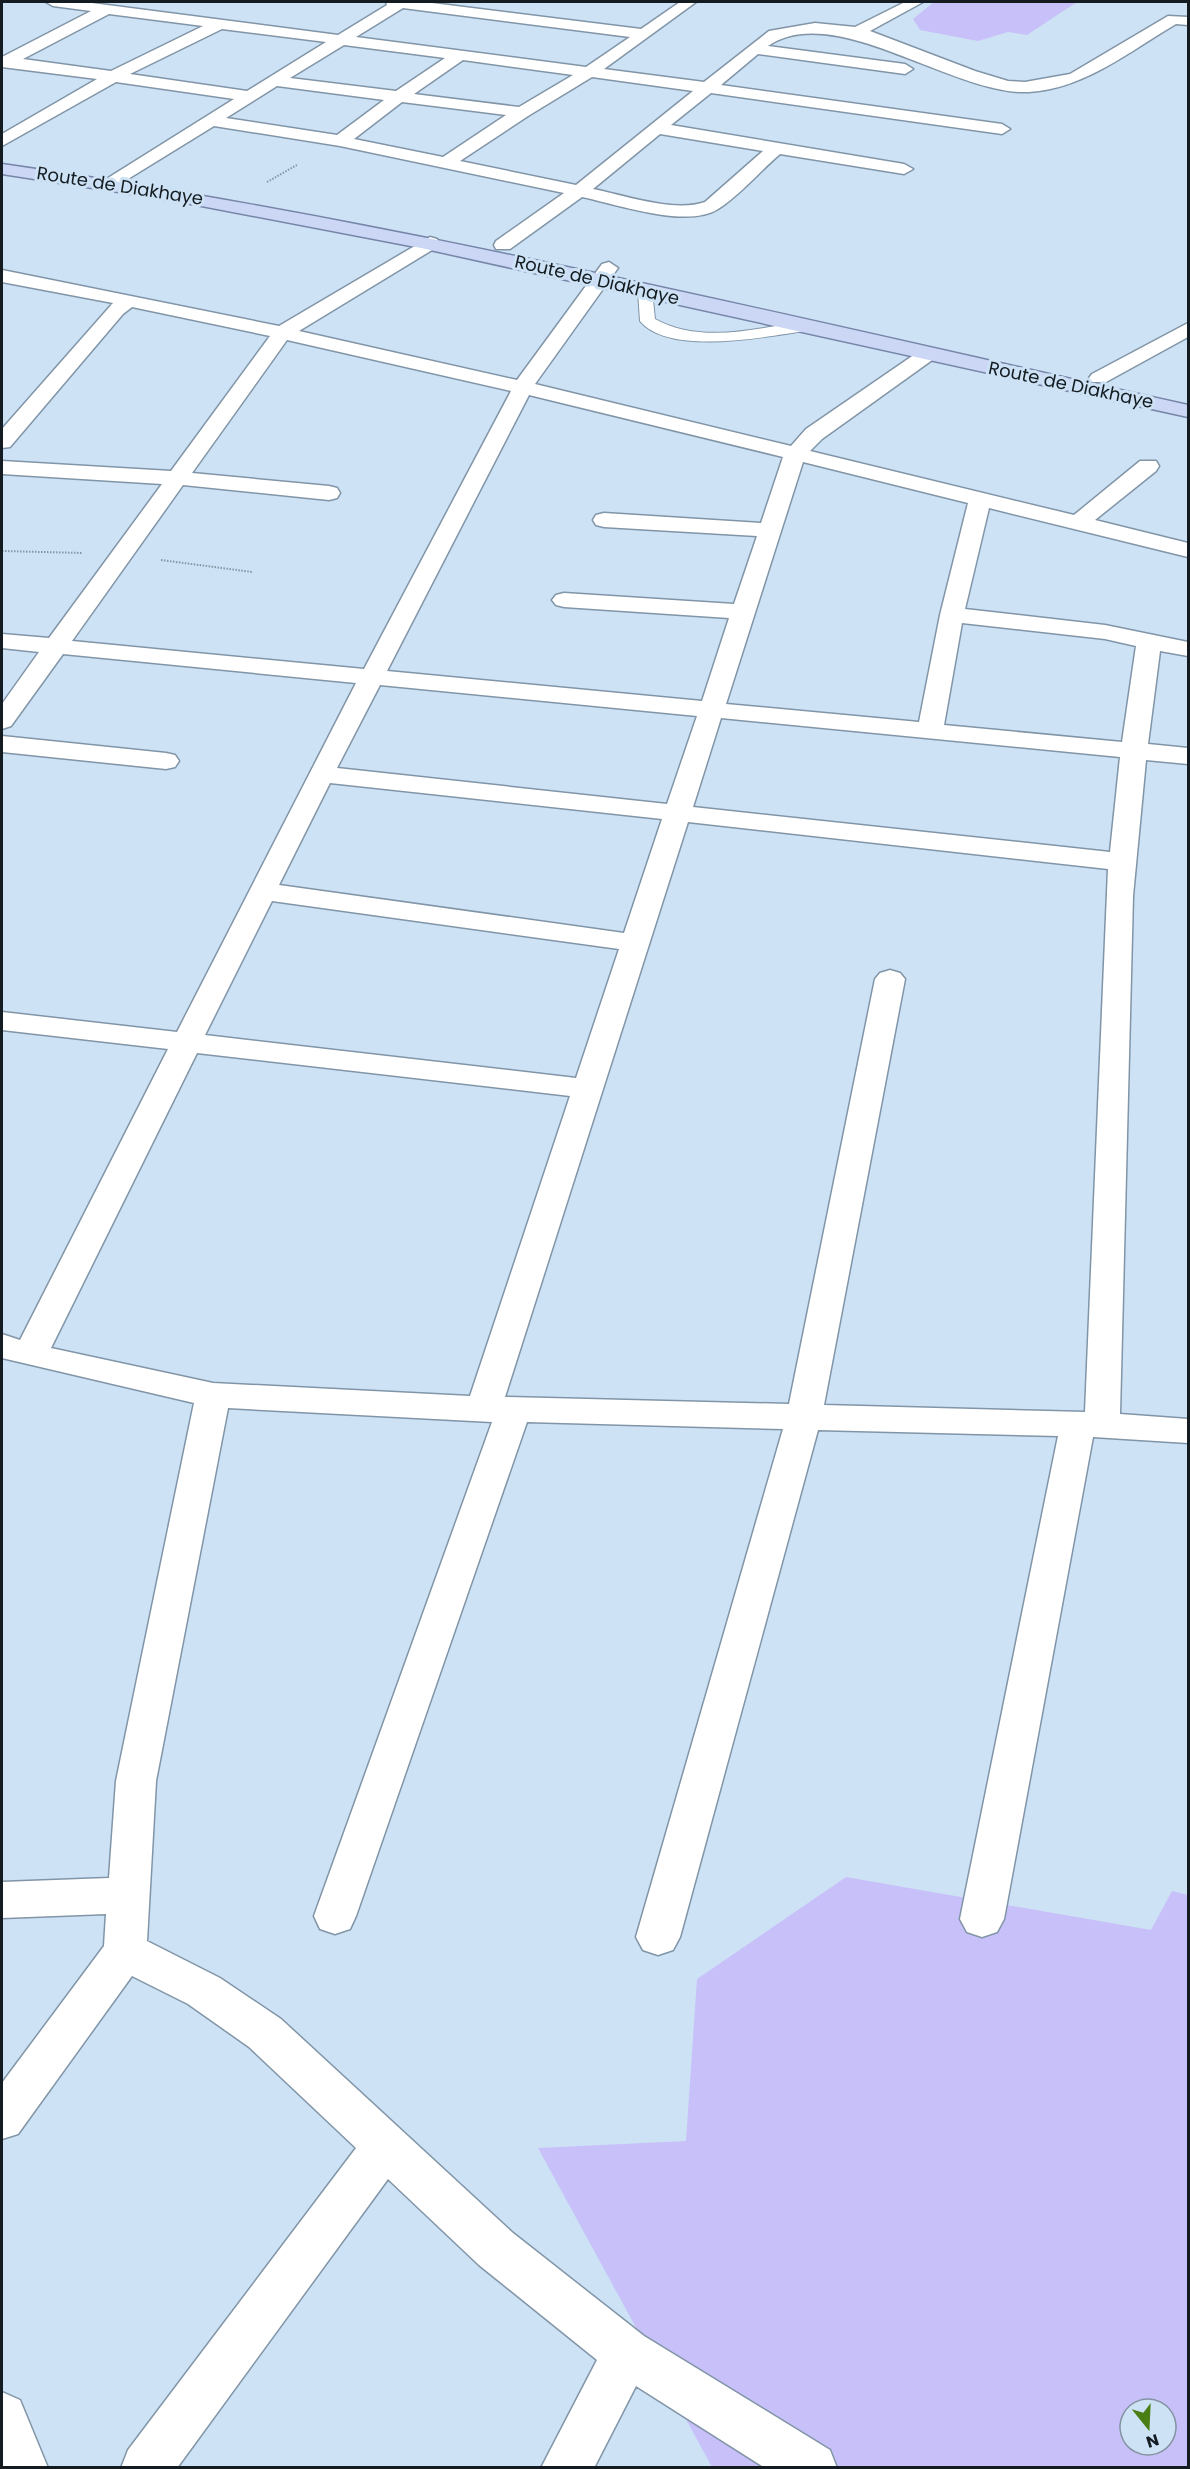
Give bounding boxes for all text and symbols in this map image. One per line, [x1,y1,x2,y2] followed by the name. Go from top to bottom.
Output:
[35,160,205,211] street label: Route de Diakhaye
[512,248,682,311] street label: Route de Diakhaye
[986,355,1156,414] street label: Route de Diakhaye
[1118,2397,1178,2457] north arrow
[1143,2428,1162,2454] text: N

